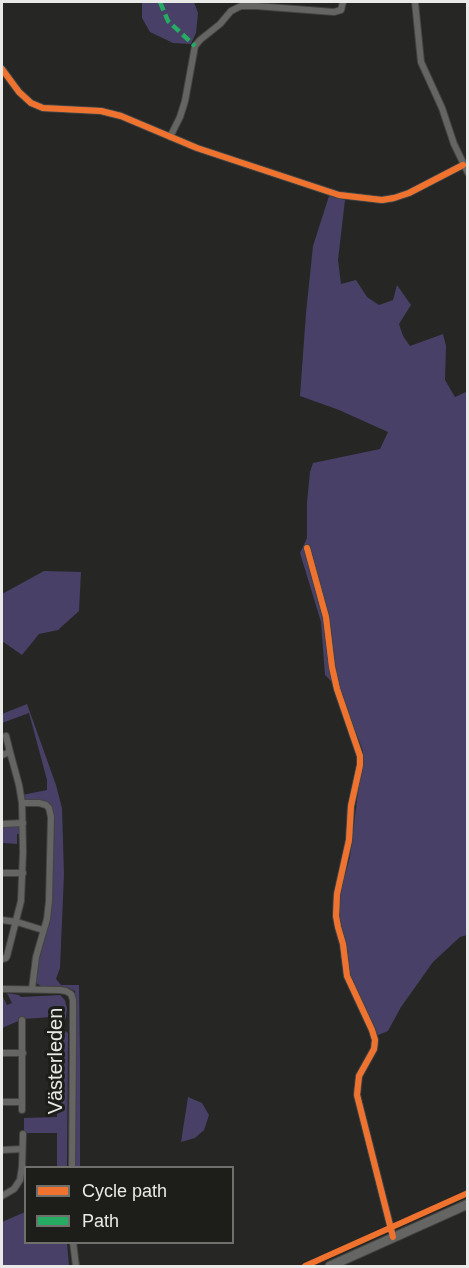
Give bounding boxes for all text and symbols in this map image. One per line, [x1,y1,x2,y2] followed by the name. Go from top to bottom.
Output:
[44,1008,68,1114] street label: Västerleden
[24,1166,234,1244] legend
[82,1181,167,1201] text: Cycle path
[82,1211,119,1231] text: Path

